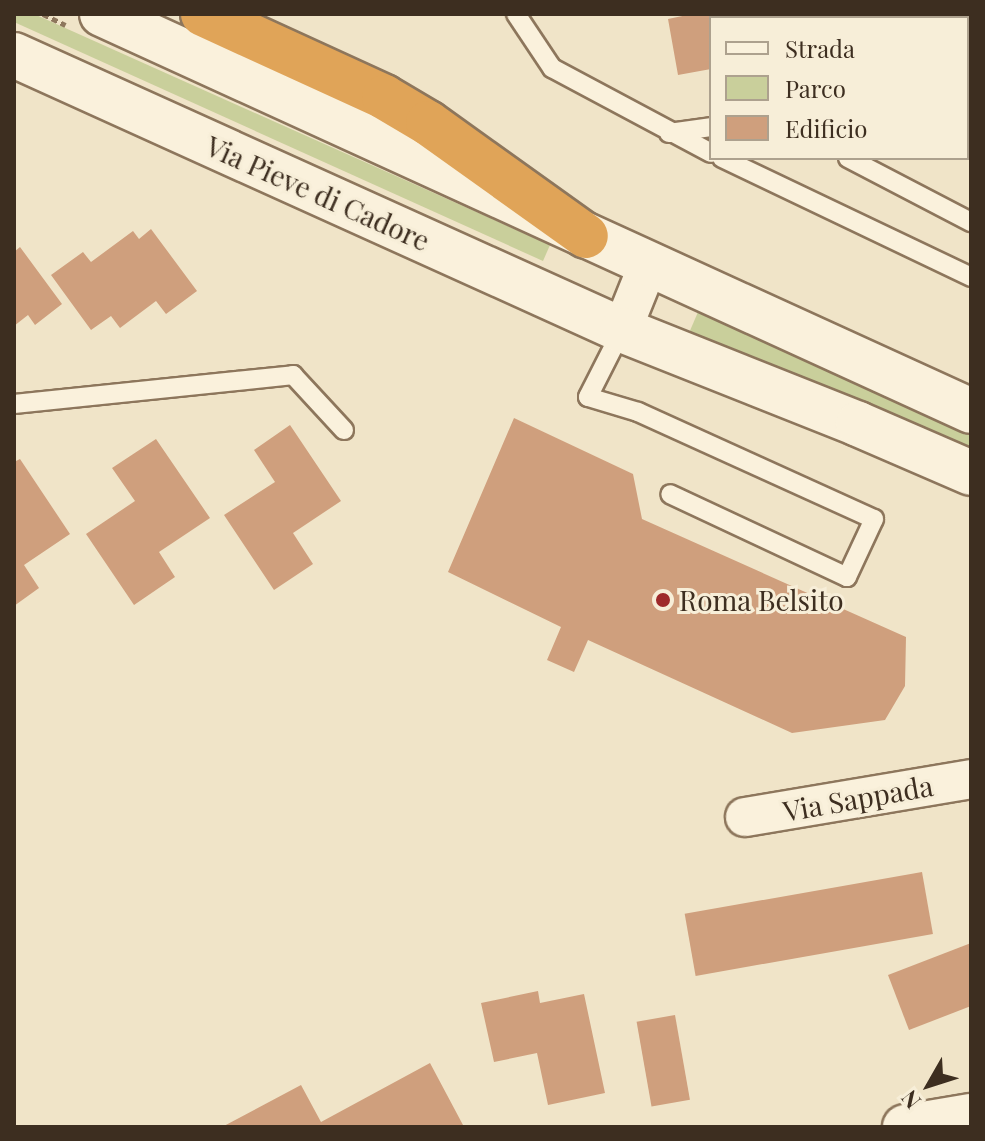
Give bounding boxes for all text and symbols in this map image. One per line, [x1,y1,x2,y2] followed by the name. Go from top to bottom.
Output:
[709,16,969,160] legend
[785,32,855,64] text: Strada
[785,72,846,104] text: Parco
[785,112,867,144] text: Edificio
[201,129,435,257] street label: Via Pieve di Cadore
[679,583,844,617] place label: Roma Belsito
[654,591,672,609] marker: Roma Belsito
[780,768,936,828] street label: Via Sappada
[889,1045,969,1125] north arrow
[894,1084,927,1116] text: N

